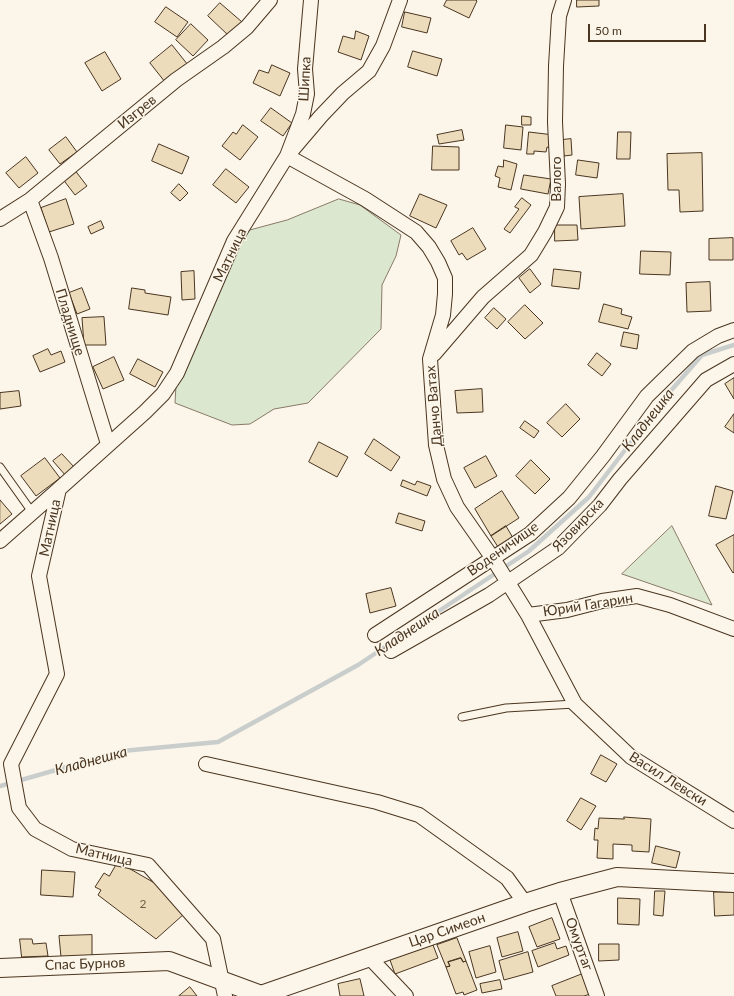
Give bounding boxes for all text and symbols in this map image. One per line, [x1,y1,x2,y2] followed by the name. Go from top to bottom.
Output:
[590,16,708,42] scale bar
[595,23,622,38] text: 50 m
[295,56,315,102] street label: Шипка
[114,91,160,133] street label: Изгрев
[548,156,564,202] street label: Валого
[210,225,250,285] street label: Матница
[52,286,88,358] street label: Пладнище
[422,365,446,447] street label: Данчо Ватах
[618,385,678,455] water label: Кладнешка
[549,495,607,555] street label: Язовирска
[36,498,64,558] street label: Матница
[464,518,542,580] street label: Воденичище
[542,590,634,620] street label: Юрий Гагарин
[371,604,443,660] water label: Кладнешка
[53,743,129,779] water label: Кладнешка
[626,748,710,810] street label: Васил Левски
[74,840,134,870] street label: Матница
[140,897,146,911] house number: 2
[407,909,487,951] street label: Цар Симеон
[562,915,596,973] street label: Омуртаг
[44,954,126,974] street label: Спас Бурнов

